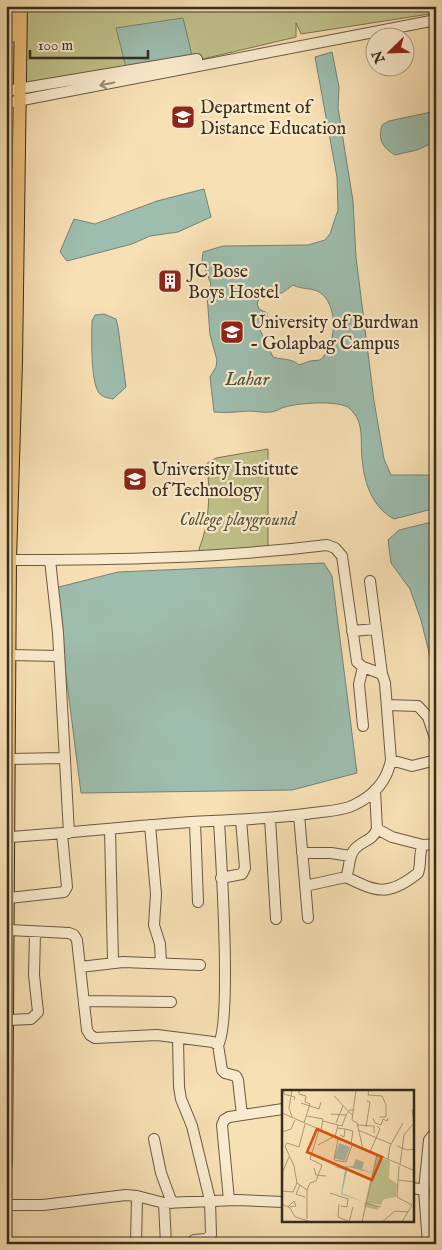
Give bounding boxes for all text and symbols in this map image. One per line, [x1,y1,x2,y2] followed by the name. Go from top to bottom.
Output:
[30,28,148,60] scale bar
[364,28,414,78] north arrow
[38,36,74,55] text: 100 m
[368,48,390,67] text: N
[99,80,115,90] one-way arrow
[200,97,347,141] place label: Department of Distance Education
[170,104,196,130] school or university icon: Department of Distance Education
[186,261,279,305] place label: JC Bose Boys Hostel
[157,268,183,294] building icon: JC Bose Boys Hostel
[250,312,419,356] place label: University of Burdwan - Golapbag Campus
[219,319,245,345] school or university icon: University of Burdwan - Golapbag Campus
[224,368,270,392] water label: Lahar
[152,459,298,503] place label: University Institute of Technology
[122,466,148,492] school or university icon: University Institute of Technology
[179,509,298,532] park label: College playground
[282,1090,414,1222] inset map

